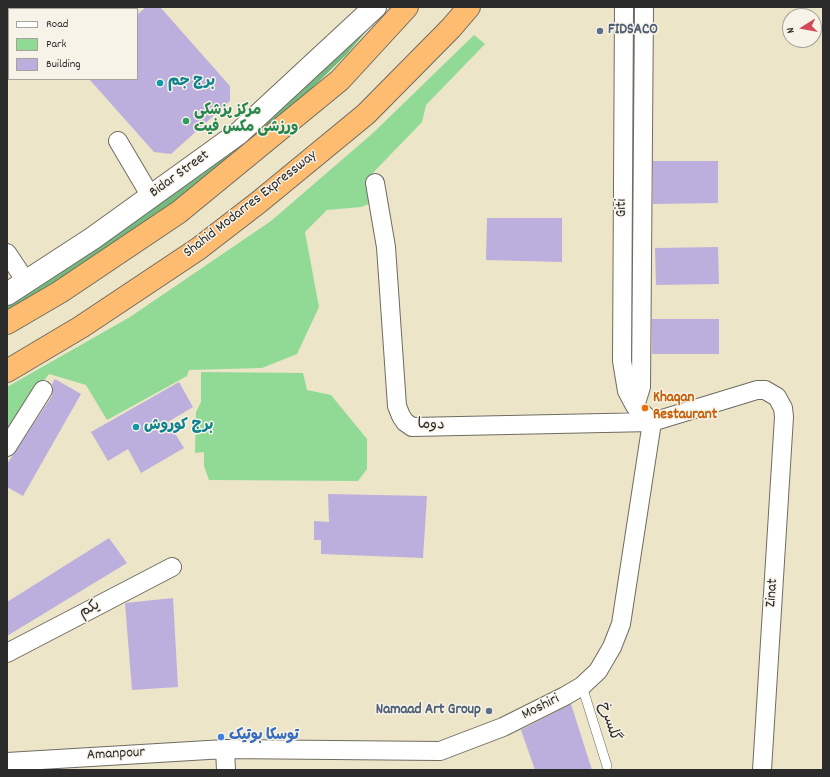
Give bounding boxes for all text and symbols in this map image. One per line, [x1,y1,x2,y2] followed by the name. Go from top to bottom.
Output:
[8,8,138,80] legend
[782,8,822,48] north arrow
[46,16,68,33] text: Road
[608,22,658,40] place label: FIDSACO
[595,26,605,36] marker: FIDSACO
[783,26,800,34] text: N
[46,36,66,53] text: Park
[46,56,81,73] text: Building
[168,74,215,92] place label: برج جم
[155,78,165,88] marker: برج جم
[194,103,299,138] place label: مرکز پزشکی ورزشی مکس فیت
[181,116,191,126] marker: مرکز پزشکی ورزشی مکس فیت
[147,147,213,203] street label: Bidar Street
[181,147,321,263] street label: Shahid Modarres Expressway
[614,199,632,217] street label: Giti
[653,390,717,425] place label: Khaqan Restaurant
[640,403,650,413] marker: Khaqan Restaurant
[417,417,445,435] street label: دوما
[144,418,213,436] place label: برج کوروش
[131,422,141,432] marker: برج کوروش
[763,578,783,608] street label: Zinat
[76,597,104,623] street label: یکم
[519,691,563,725] street label: Moshiri
[593,700,623,744] street label: گلسرخ
[376,702,481,720] place label: Namaad Art Group
[484,706,494,716] marker: Namaad Art Group
[229,728,299,746] place label: توسکا بوتیک
[216,732,226,742] marker: توسکا بوتیک
[87,744,145,766] street label: Amanpour

